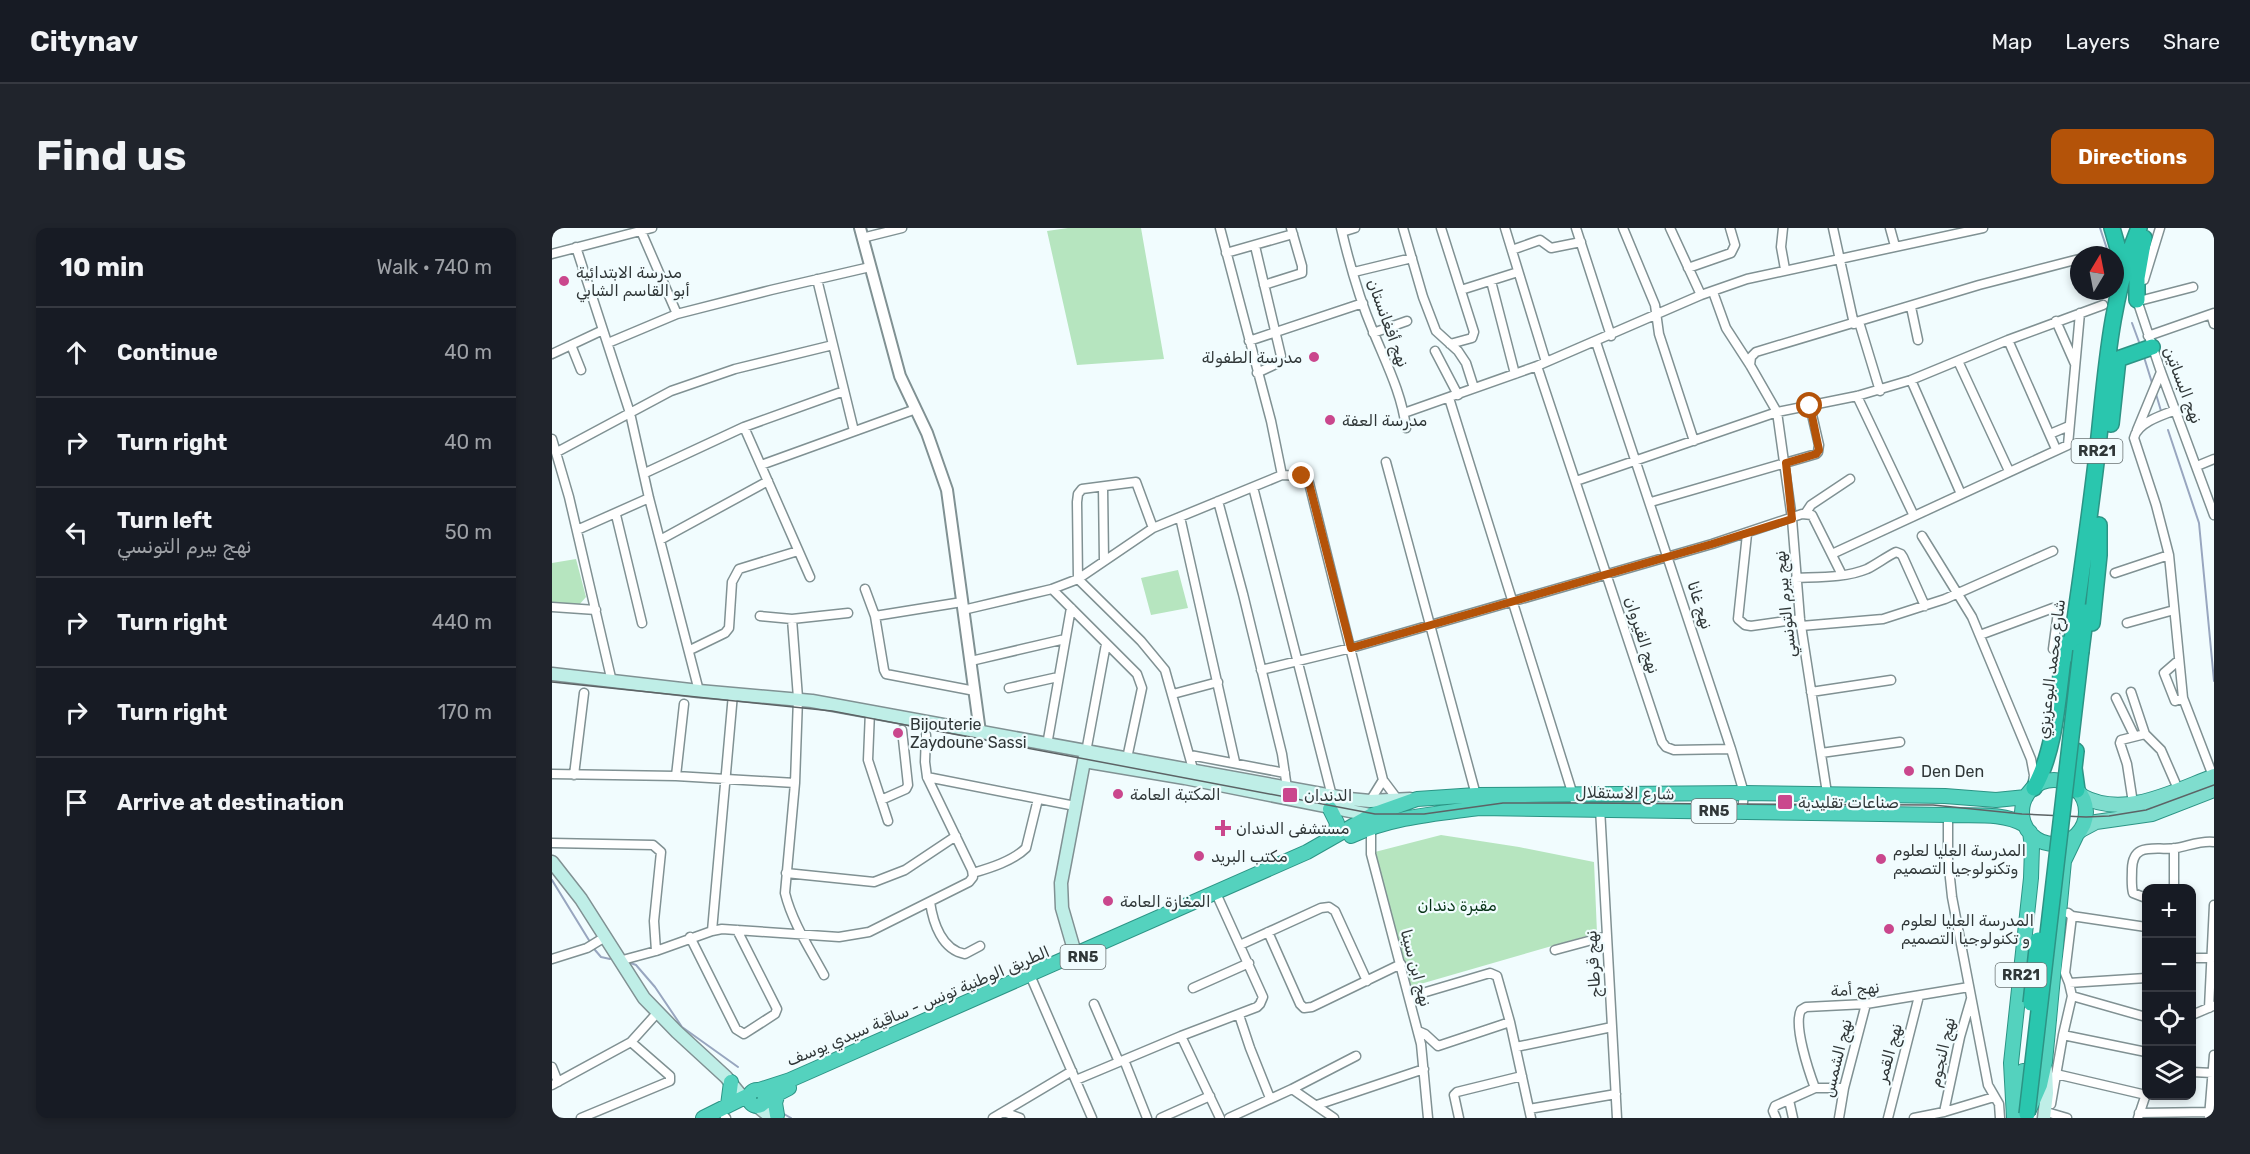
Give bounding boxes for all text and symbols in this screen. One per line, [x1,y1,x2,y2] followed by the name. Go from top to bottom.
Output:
[30,25,138,58] text: Citynav
[1991,29,2032,54] text: Map
[2065,29,2130,54] text: Layers
[2163,29,2220,54] text: Share
[2051,129,2214,184] button: Directions
[36,131,187,181] text: Find us
[2070,246,2124,300] north arrow
[60,252,144,283] text: 10 min
[377,255,492,279] text: Walk · 740 m
[576,263,690,303] place label: مدرسة الابتدائية أبو القاسم الشابي
[557,274,571,288] marker: مدرسة الابتدائية أبو القاسم الشابي
[1361,276,1413,370] street label: نهج أفغانستان
[60,336,93,369] icon: ahead
[117,339,218,366] text: Continue
[444,340,492,364] text: 40 m
[2158,344,2206,427] street label: نهج البساتين
[1202,348,1302,368] place label: مدرسة الطفولة
[1307,350,1321,364] marker: مدرسة الطفولة
[1796,392,1822,418] route start
[1342,411,1427,431] place label: مدرسة العفة
[1323,413,1337,427] marker: مدرسة العفة
[60,426,93,459] icon: right
[117,429,227,456] text: Turn right
[444,430,492,454] text: 40 m
[2072,439,2122,463] road number: RR21
[1288,462,1314,488] route end
[117,507,212,534] text: Turn left
[60,516,93,549] icon: left
[445,520,492,544] text: 50 m
[117,534,252,558] text: نهج بيرم التونسي
[1770,549,1803,659] street label: نهج بيرم التونسي
[1681,579,1717,632] street label: نهج غانا
[1619,594,1663,677] street label: نهج القيروان
[2033,598,2071,740] street label: شارع محمد البوعزيزي
[60,606,93,639] icon: right
[117,609,227,636] text: Turn right
[432,610,492,634] text: 440 m
[60,696,93,729] icon: right
[117,699,227,726] text: Turn right
[438,700,492,724] text: 170 m
[910,715,1027,752] place label: Bijouterie Zaydoune Sassi
[891,726,905,740] marker: Bijouterie Zaydoune Sassi
[1921,762,1984,781] place label: Den Den
[1902,764,1916,778] marker: Den Den
[1575,783,1675,805] street label: شارع الاستقلال
[1130,785,1221,804] place label: المكتبة العامة
[60,786,93,819] icon: arrive
[1281,786,1299,804] marker: الدندان
[1304,786,1352,805] place label: الدندان
[1111,787,1125,801] marker: المكتبة العامة
[117,789,344,816] text: Arrive at destination
[1776,793,1794,811] marker: صناعات تقليدية
[1798,793,1899,812] place label: صناعات تقليدية
[1692,799,1736,823] road number: RN5
[1214,819,1232,837] marker: مستشفى الدندان
[1236,819,1349,838] place label: مستشفى الدندان
[1893,841,2026,879] place label: المدرسة العليا لعلوم وتكنولوجيا التصميم
[1211,847,1288,867] place label: مكتب البريد
[1192,849,1206,863] marker: مكتب البريد
[1874,852,1888,866] marker: المدرسة العليا لعلوم وتكنولوجيا التصميم
[2142,884,2196,1100] map controls
[2142,884,2196,938] button: +
[1120,892,1211,912] place label: المغازة العامة
[1101,894,1115,908] marker: المغازة العامة
[1417,896,1497,916] park label: مقبرة دندان
[1901,911,2034,949] place label: المدرسة العليا لعلوم و تكنولوجيا التصميم
[1882,922,1896,936] marker: المدرسة العليا لعلوم و تكنولوجيا التصميم
[1395,927,1435,1009] street label: نهج ابن سينا
[1581,930,1607,998] street label: نهج قرطاج
[2142,938,2196,992] button: −
[784,942,1053,1072] street label: الطريق الوطنية تونس - ساقية سيدي يوسف
[1060,945,1106,969] road number: RN5
[1996,963,2046,987] road number: RR21
[1830,977,1880,1003] street label: نهج أمة
[2142,992,2196,1046] button: locate
[1925,1015,1961,1089] street label: نهج النجوم
[1818,1017,1858,1100] street label: نهج الشمس
[1872,1021,1908,1086] street label: نهج القمر
[2142,1046,2196,1100] button: layers

